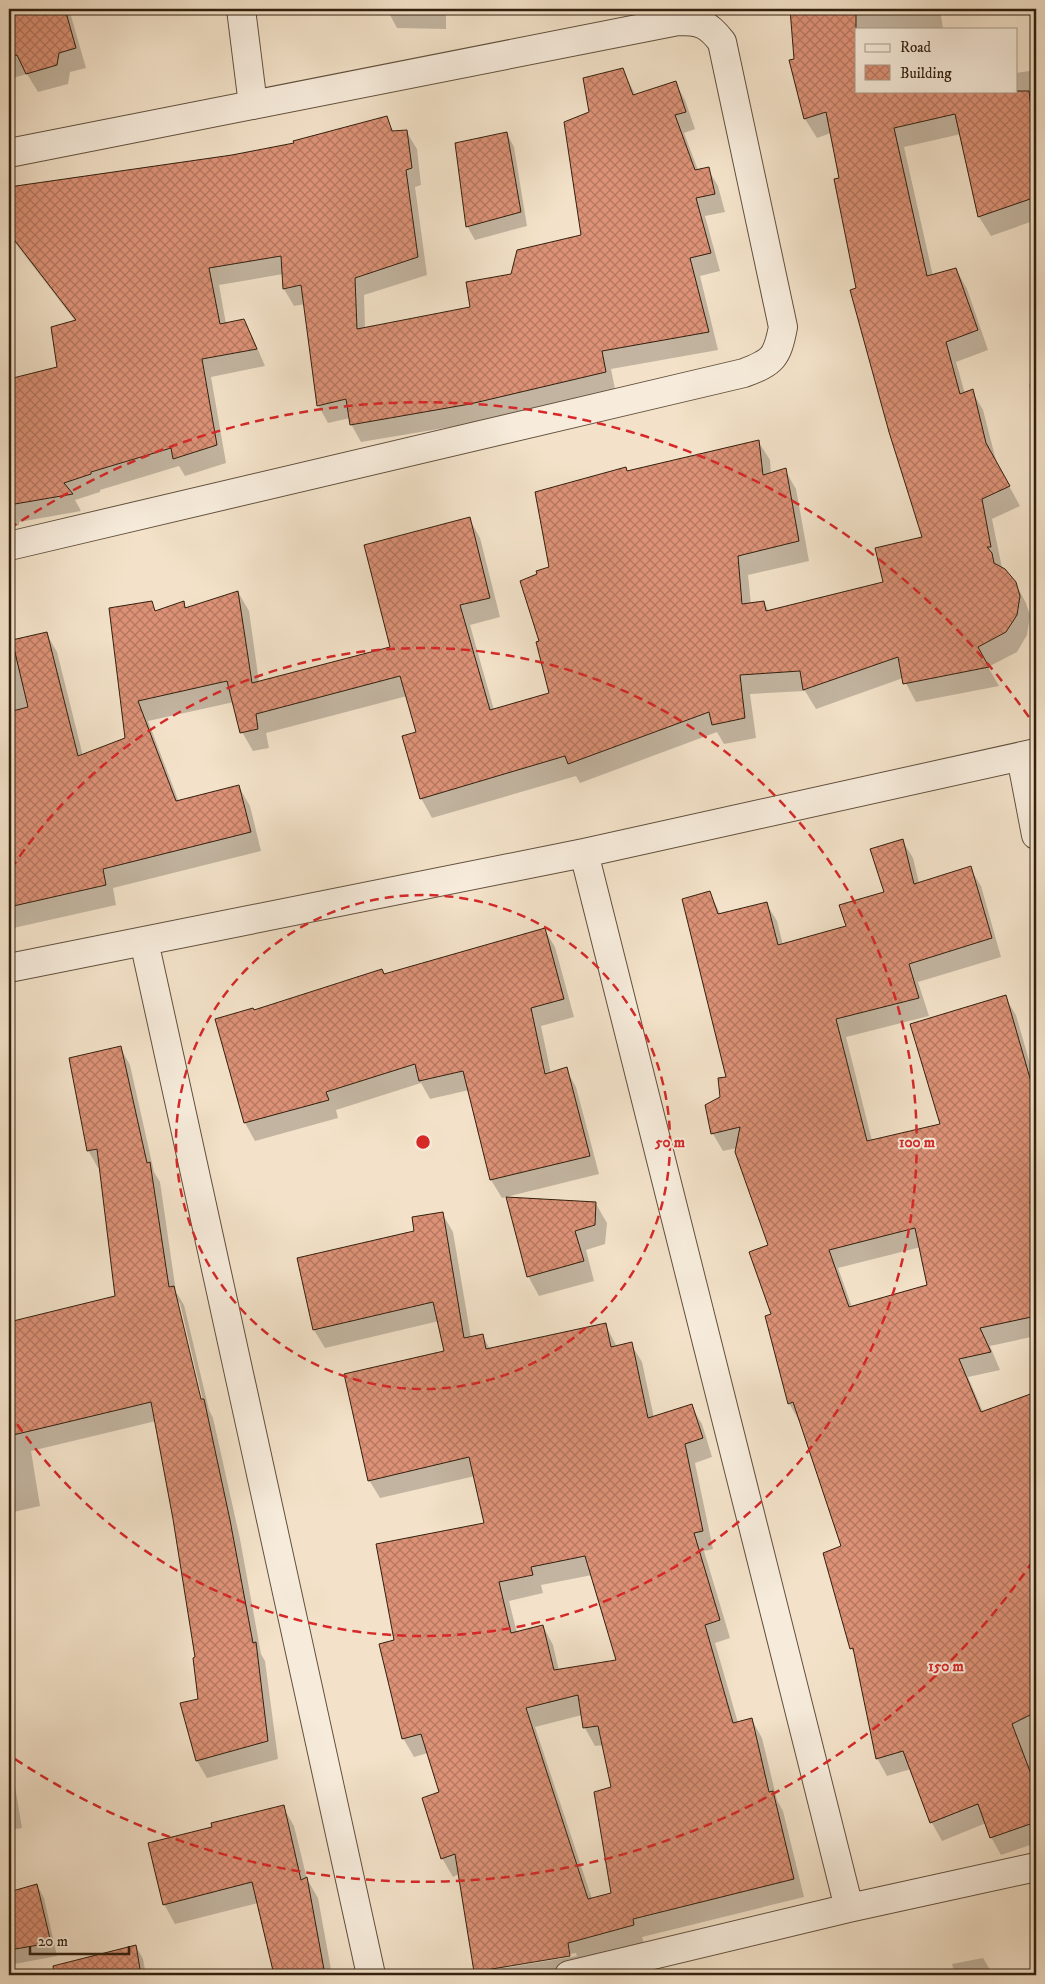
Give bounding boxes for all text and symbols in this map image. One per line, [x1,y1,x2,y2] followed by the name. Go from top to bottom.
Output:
[855,28,1018,92] legend
[900,38,932,57] text: Road
[900,64,952,83] text: Building
[414,1133,432,1151] centre of rings
[654,1133,686,1152] text: 50 m
[899,1133,936,1152] text: 100 m
[928,1657,964,1676] text: 150 m
[30,1924,129,1956] scale bar
[38,1932,68,1951] text: 20 m

